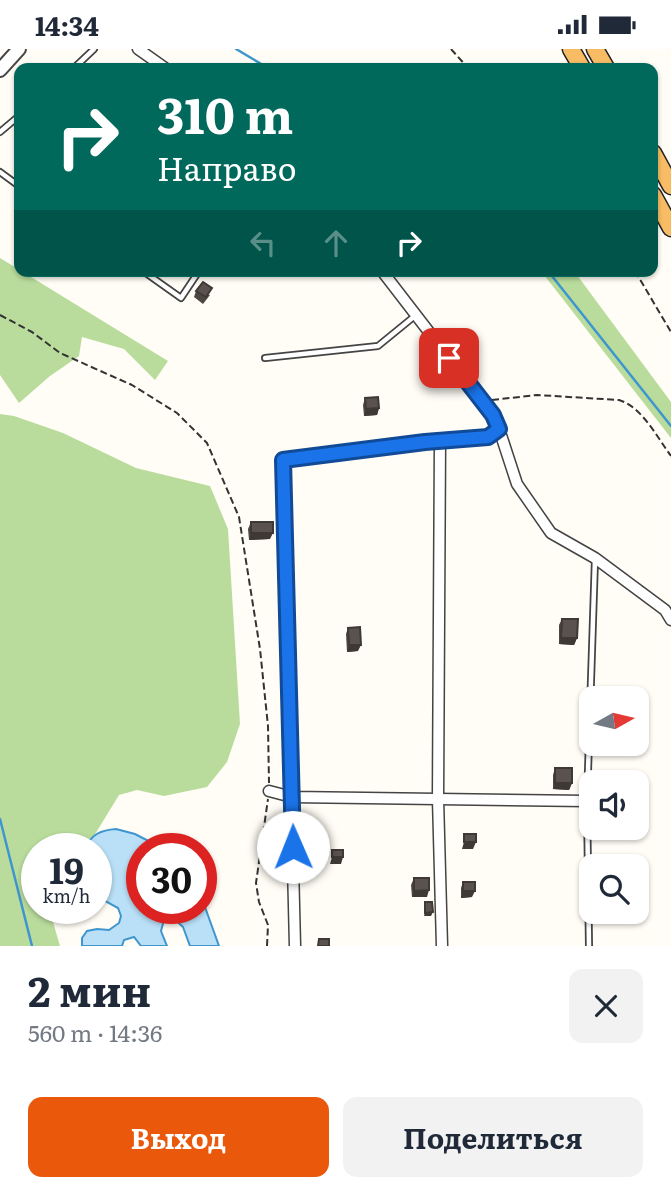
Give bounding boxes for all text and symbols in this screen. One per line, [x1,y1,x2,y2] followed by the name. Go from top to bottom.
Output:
[35,5,99,44] text: 14:34
[157,76,293,149] text: 310 m
[42,91,133,182] icon: right
[157,143,297,191] text: Направо
[244,224,282,262] icon: left
[317,224,355,262] icon: ahead
[390,224,428,262] icon: right
[419,328,479,388] pin
[430,339,468,377] icon: arrive
[579,686,649,756] north arrow
[579,686,649,924] map controls
[579,770,649,840] button: sound
[256,810,330,884] position arrow
[126,833,217,924] speed limit sign: 30
[49,843,84,895] text: 19
[579,854,649,924] button: search
[43,882,90,909] text: km/h
[28,958,151,1020] text: 2 мин
[569,969,643,1043] button: close
[28,1015,162,1049] text: 560 m · 14:36
[28,1097,329,1177] button: Выход
[343,1097,643,1177] button: Поделиться

